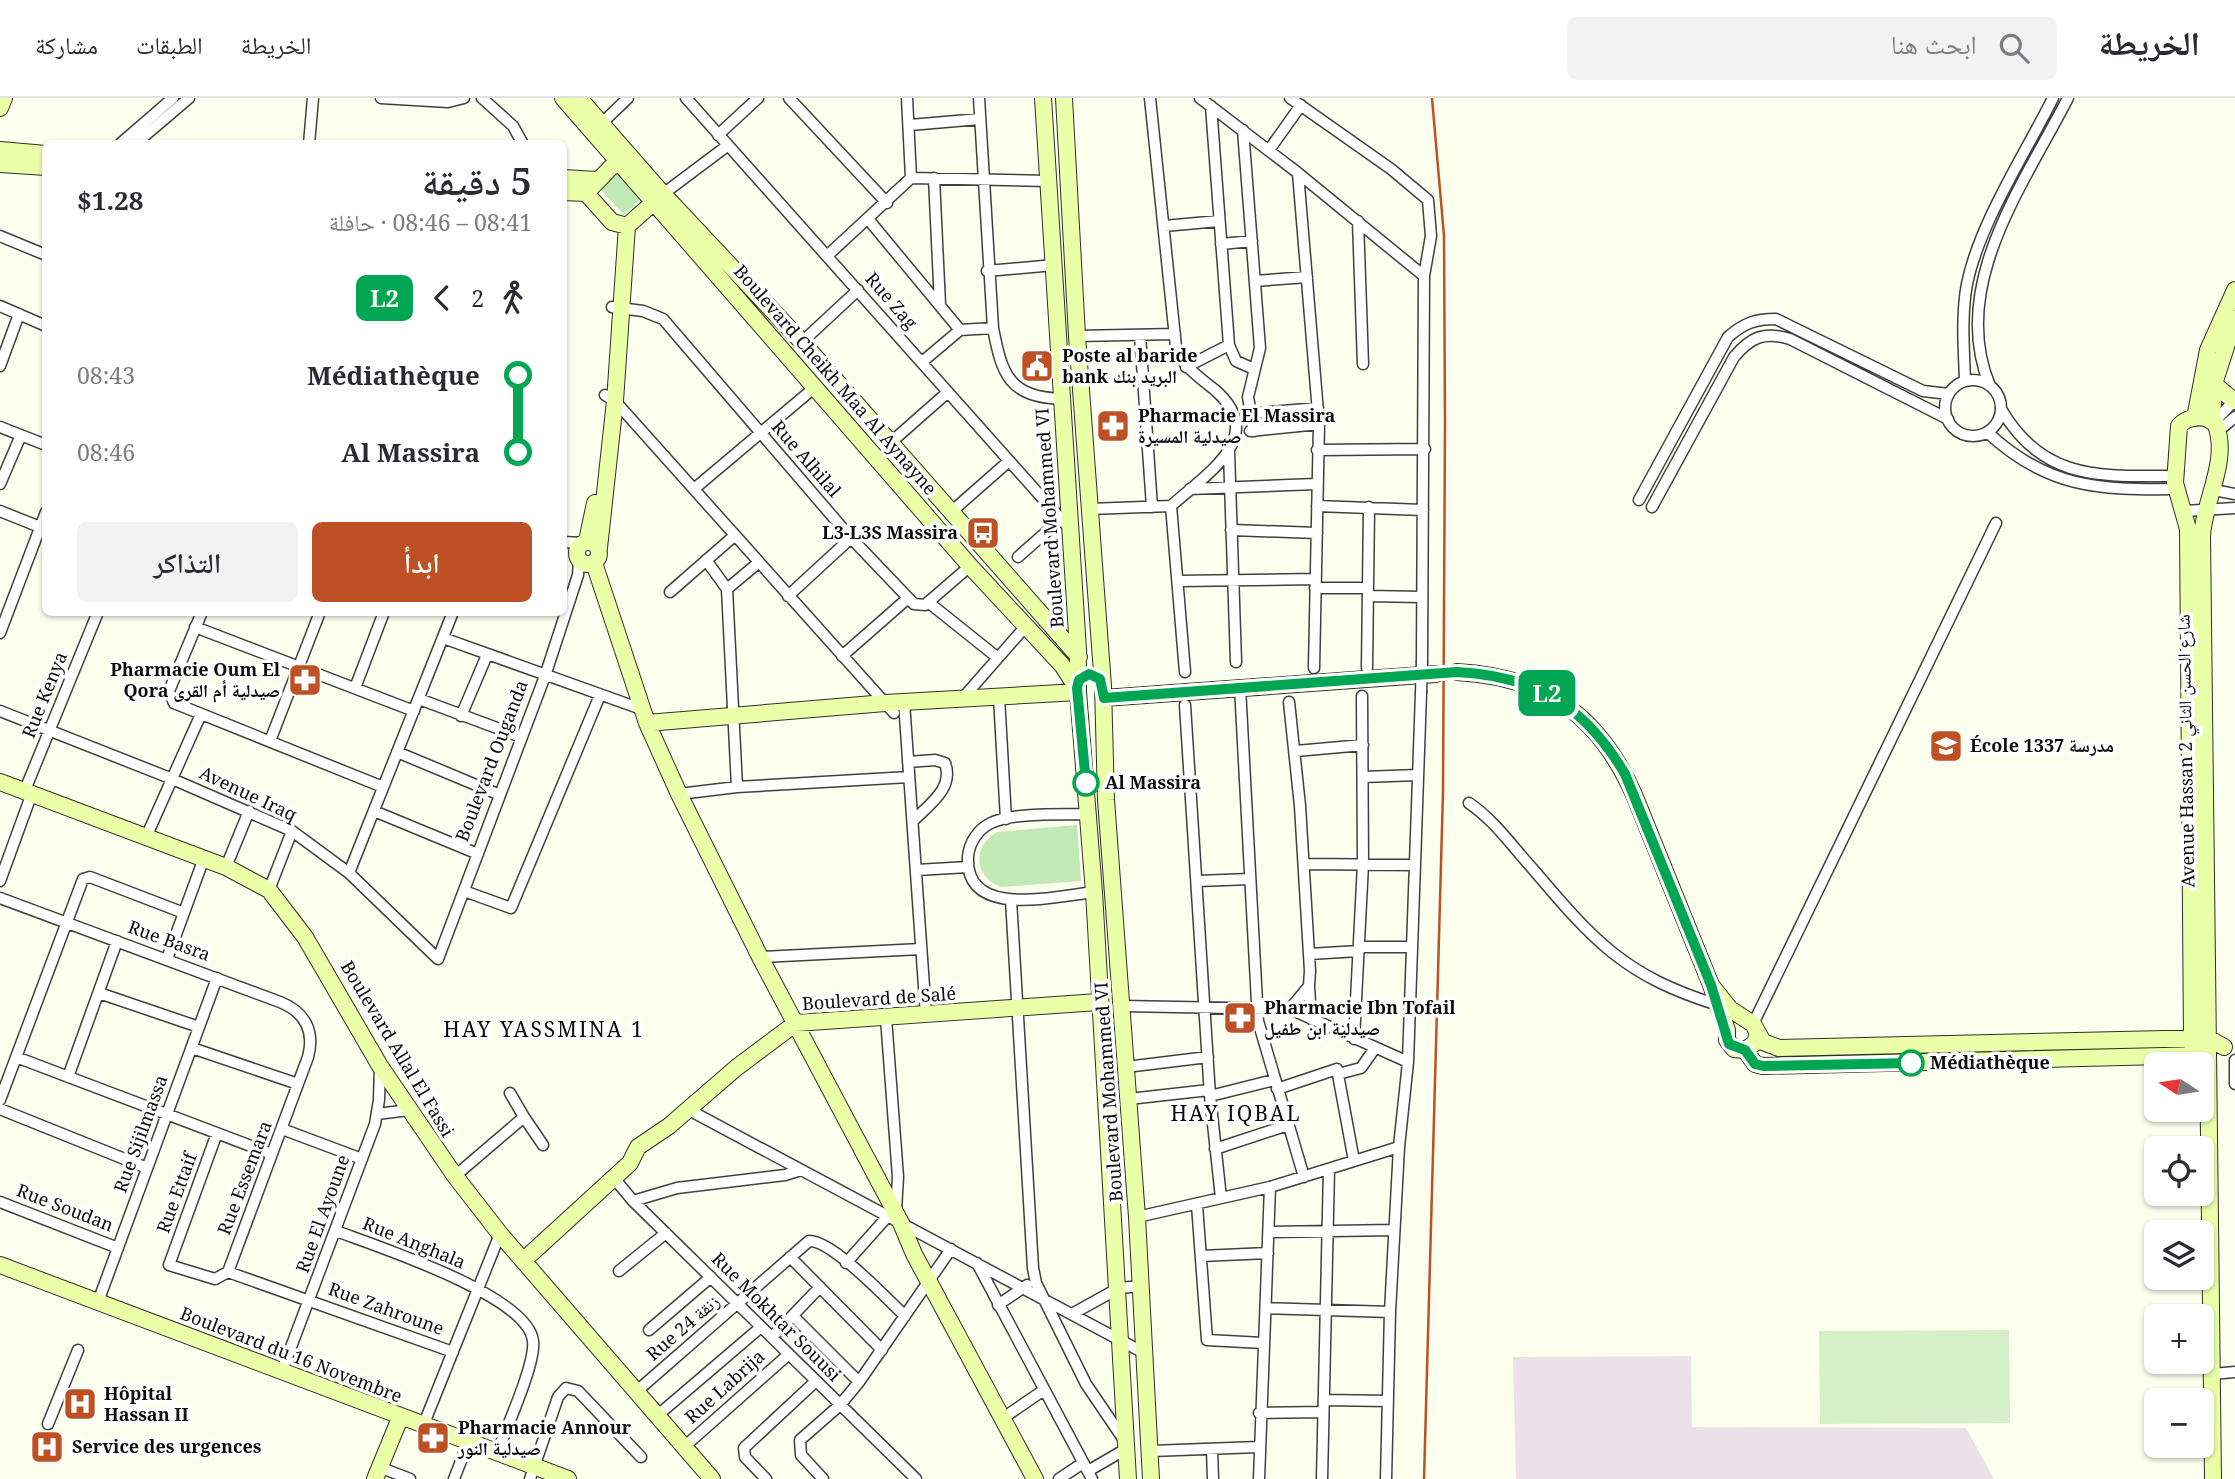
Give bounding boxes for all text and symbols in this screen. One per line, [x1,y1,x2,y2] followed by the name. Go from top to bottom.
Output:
[1567,17,2057,80] search box
[2099,20,2200,65] text: الخريطة
[1891,26,1977,62] text: ابحث هنا
[35,28,98,61] text: مشاركة
[136,28,203,61] text: الطبقات
[241,28,311,61] text: الخريطة
[1995,29,2033,67] icon: search
[422,154,532,206] text: 5 دقيقة
[77,182,143,218] text: $1.28
[329,206,532,238] text: 08:41 – 08:46 · حافلة
[729,259,942,500] street label: Boulevard Cheikh Maa Al Aynayne
[860,267,923,334] street label: Rue Zag
[423,279,461,317] icon: back
[494,279,532,317] icon: walk
[370,281,399,314] text: L2
[471,282,484,314] text: 2
[1062,343,1198,388] place label: Poste al baride bank البريد بنك
[1018,347,1056,385] public building icon: Poste al baride bank البريد بنك
[307,357,480,393] text: Médiathèque
[77,359,135,391] text: 08:43
[1138,403,1335,448] place label: Pharmacie El Massira صيدلية المسيرة
[1029,407,1069,629] street label: Boulevard Mohammed VI
[1094,407,1132,445] pharmacy icon: Pharmacie El Massira صيدلية المسيرة
[767,415,847,502] street label: Rue Alhilal
[341,434,480,470] text: Al Massira
[77,436,135,468] text: 08:46
[964,514,1002,552] bus stop icon: L3-L3S Massira
[822,520,958,544] place label: L3-L3S Massira
[77,522,298,602] button: التذاكر
[312,522,532,602] button: ابدأ
[2171,614,2203,888] street label: Avenue Hassan 2 شارع الحسن الثاني
[16,648,72,741] street label: Rue Kenya
[110,657,281,703] place label: Pharmacie Oum El Qora صيدلية أم القرى
[286,661,324,699] pharmacy icon: Pharmacie Oum El Qora صيدلية أم القرى
[1516,670,1578,716] line badge: L2
[1532,676,1562,709] text: L2
[449,677,533,845] street label: Boulevard Ouganda
[1927,727,1965,765] school or university icon: École مدرسة 1337
[1970,733,2114,757] place label: École مدرسة 1337
[196,760,301,826] street label: Avenue Iraq
[1073,770,1099,796] marker: Al Massira
[1105,770,1201,794] place label: Al Massira
[125,914,214,966] street label: Rue Basra
[336,956,460,1141] street label: Boulevard Allal El Fassi
[801,981,957,1015] street label: Boulevard de Salé
[1088,981,1128,1203] street label: Boulevard Mohammed VI
[1264,995,1456,1040] place label: Pharmacie Ibn Tofail صيدلية ابن طفيل
[1221,999,1259,1037] pharmacy icon: Pharmacie Ibn Tofail صيدلية ابن طفيل
[443,1015,645,1043] district label: HAY YASSMINA 1
[1898,1050,1924,1076] marker: Médiathèque
[1930,1050,2050,1074] place label: Médiathèque
[2144,1052,2214,1122] north arrow
[2144,1052,2214,1458] map controls
[108,1072,172,1196] street label: Rue Sijilmassa
[1170,1099,1302,1127] district label: HAY IQBAL
[211,1117,277,1238] street label: Rue Essemara
[2144,1136,2214,1206] button: locate
[150,1148,202,1236] street label: Rue Ettaif
[290,1151,355,1276] street label: Rue El Ayoune
[13,1178,118,1237] street label: Rue Soudan
[359,1211,469,1274] street label: Rue Anghala
[2144,1220,2214,1290] button: layers
[707,1247,847,1386] street label: Rue Mokhtar Souusi
[325,1276,447,1340] street label: Rue Zahroune
[641,1289,724,1366] street label: Rue 24 زنقة
[177,1301,406,1408] street label: Boulevard du 16 Novembre
[2144,1304,2214,1374] button: +
[679,1344,769,1429] street label: Rue Labrija
[104,1381,189,1426] place label: Hôpital Hassan II
[61,1385,99,1423] hospital icon: Hôpital Hassan II
[2144,1388,2214,1458] button: −
[457,1415,632,1460] place label: Pharmacie Annour صيدلية النور
[414,1419,452,1457] pharmacy icon: Pharmacie Annour صيدلية النور
[28,1428,66,1466] hospital icon: Service des urgences
[72,1434,262,1458] place label: Service des urgences

